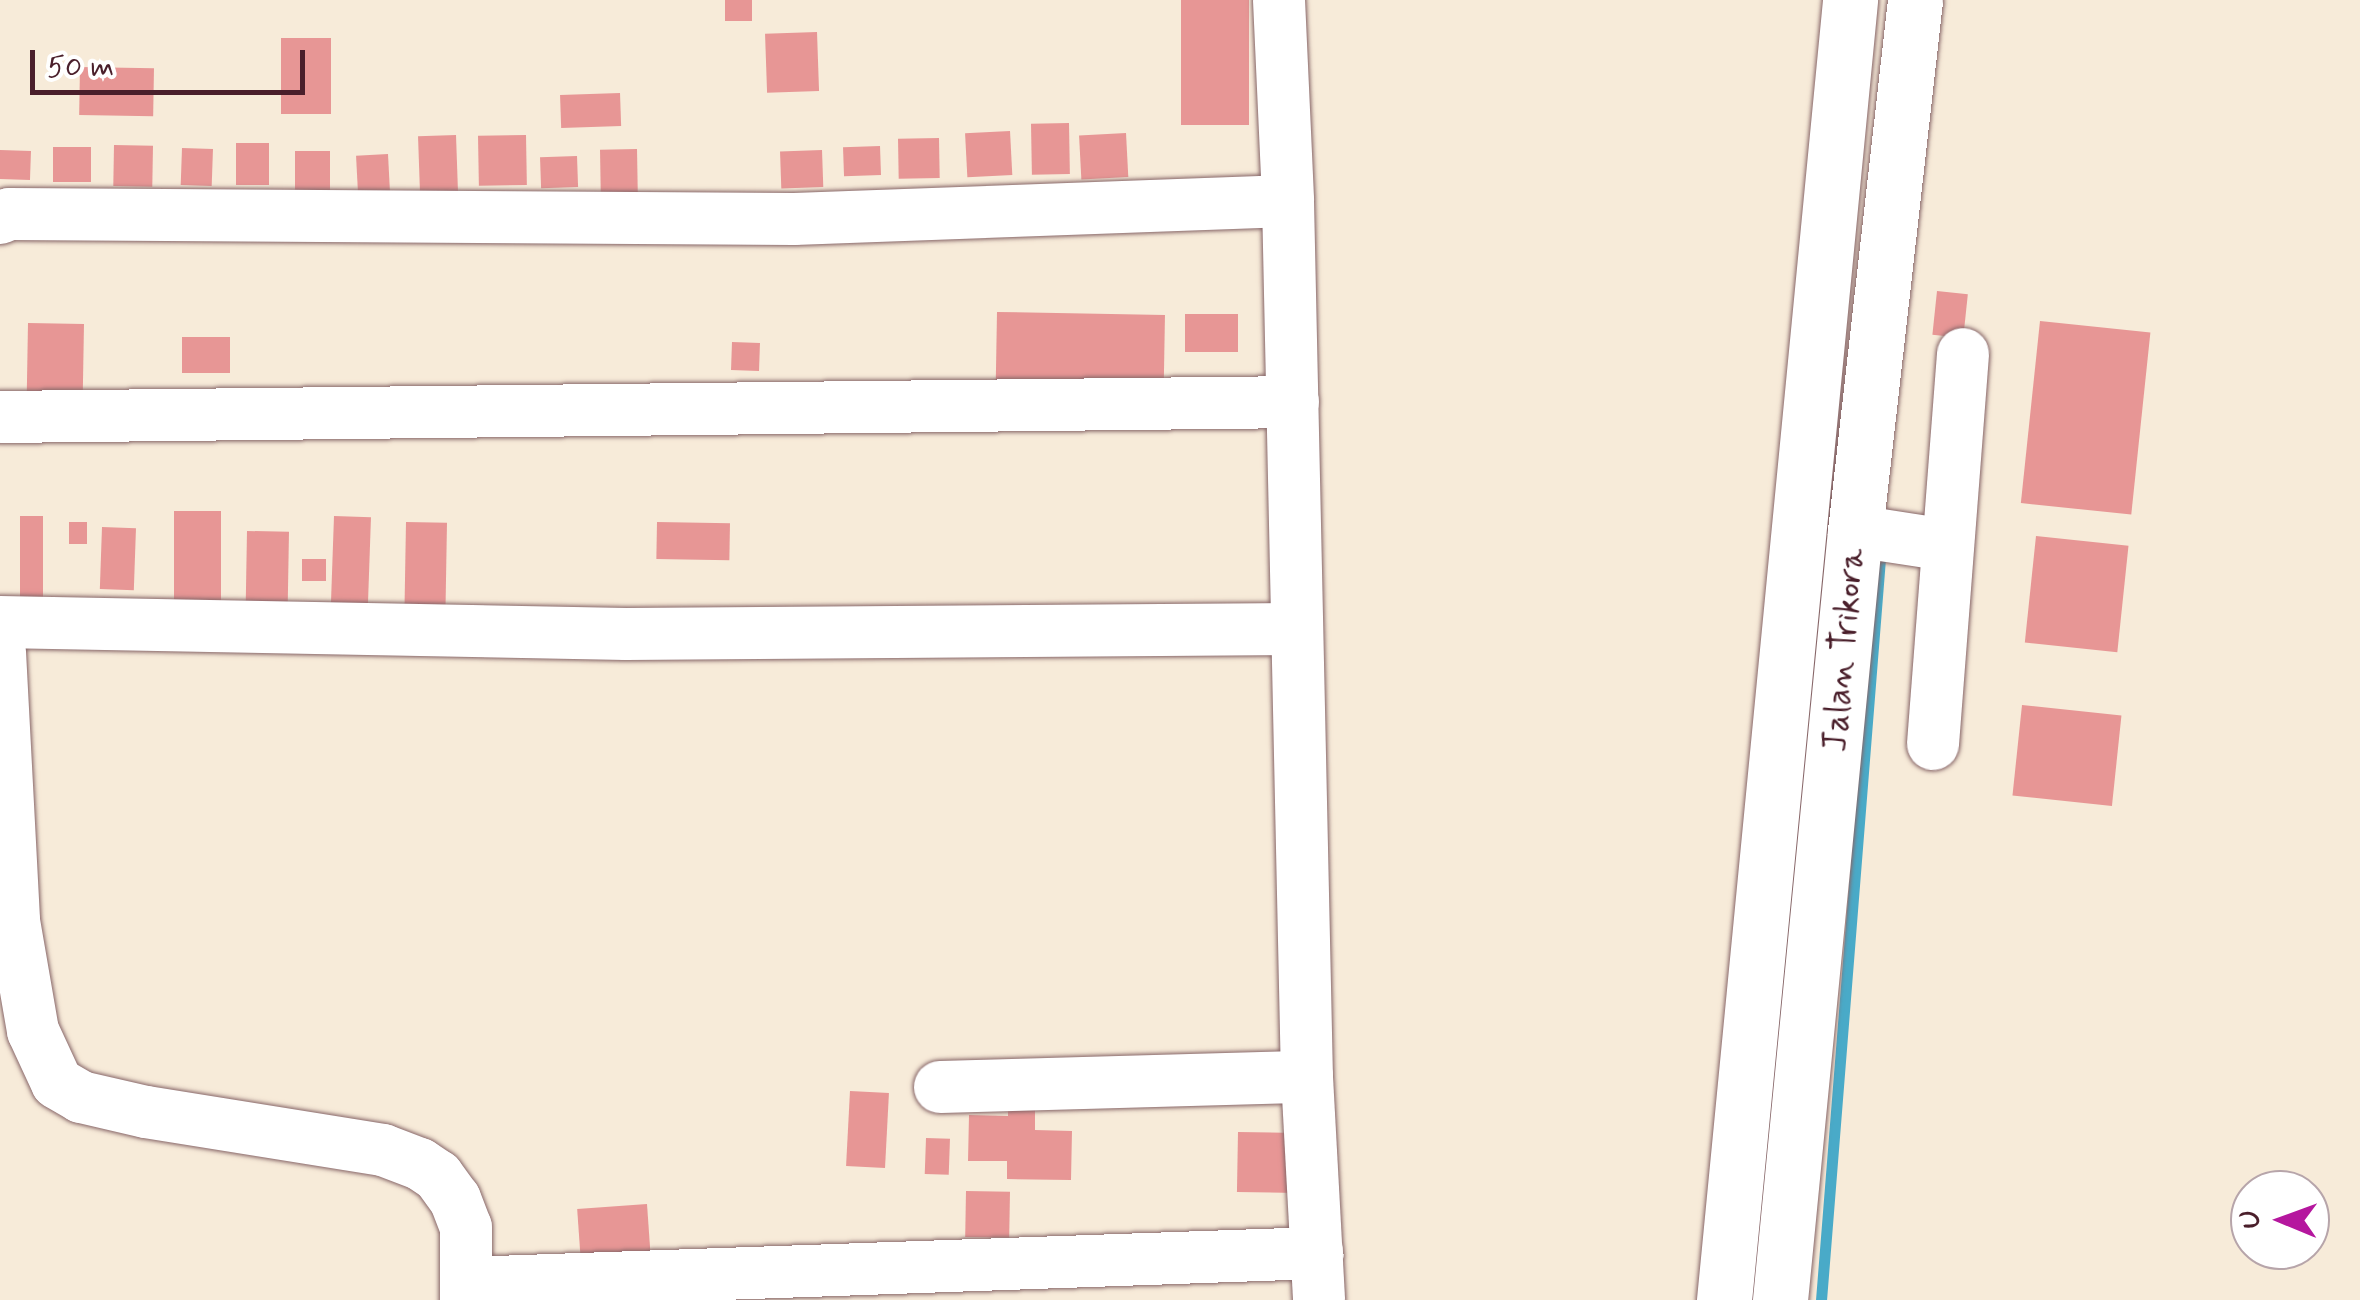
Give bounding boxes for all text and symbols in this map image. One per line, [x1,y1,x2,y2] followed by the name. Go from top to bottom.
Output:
[35,30,310,92] scale bar
[47,48,114,87] text: 50 m
[1814,546,1874,754] street label: Jalan Trikora
[2230,1170,2330,1270] north arrow
[2233,1210,2270,1229] text: U

